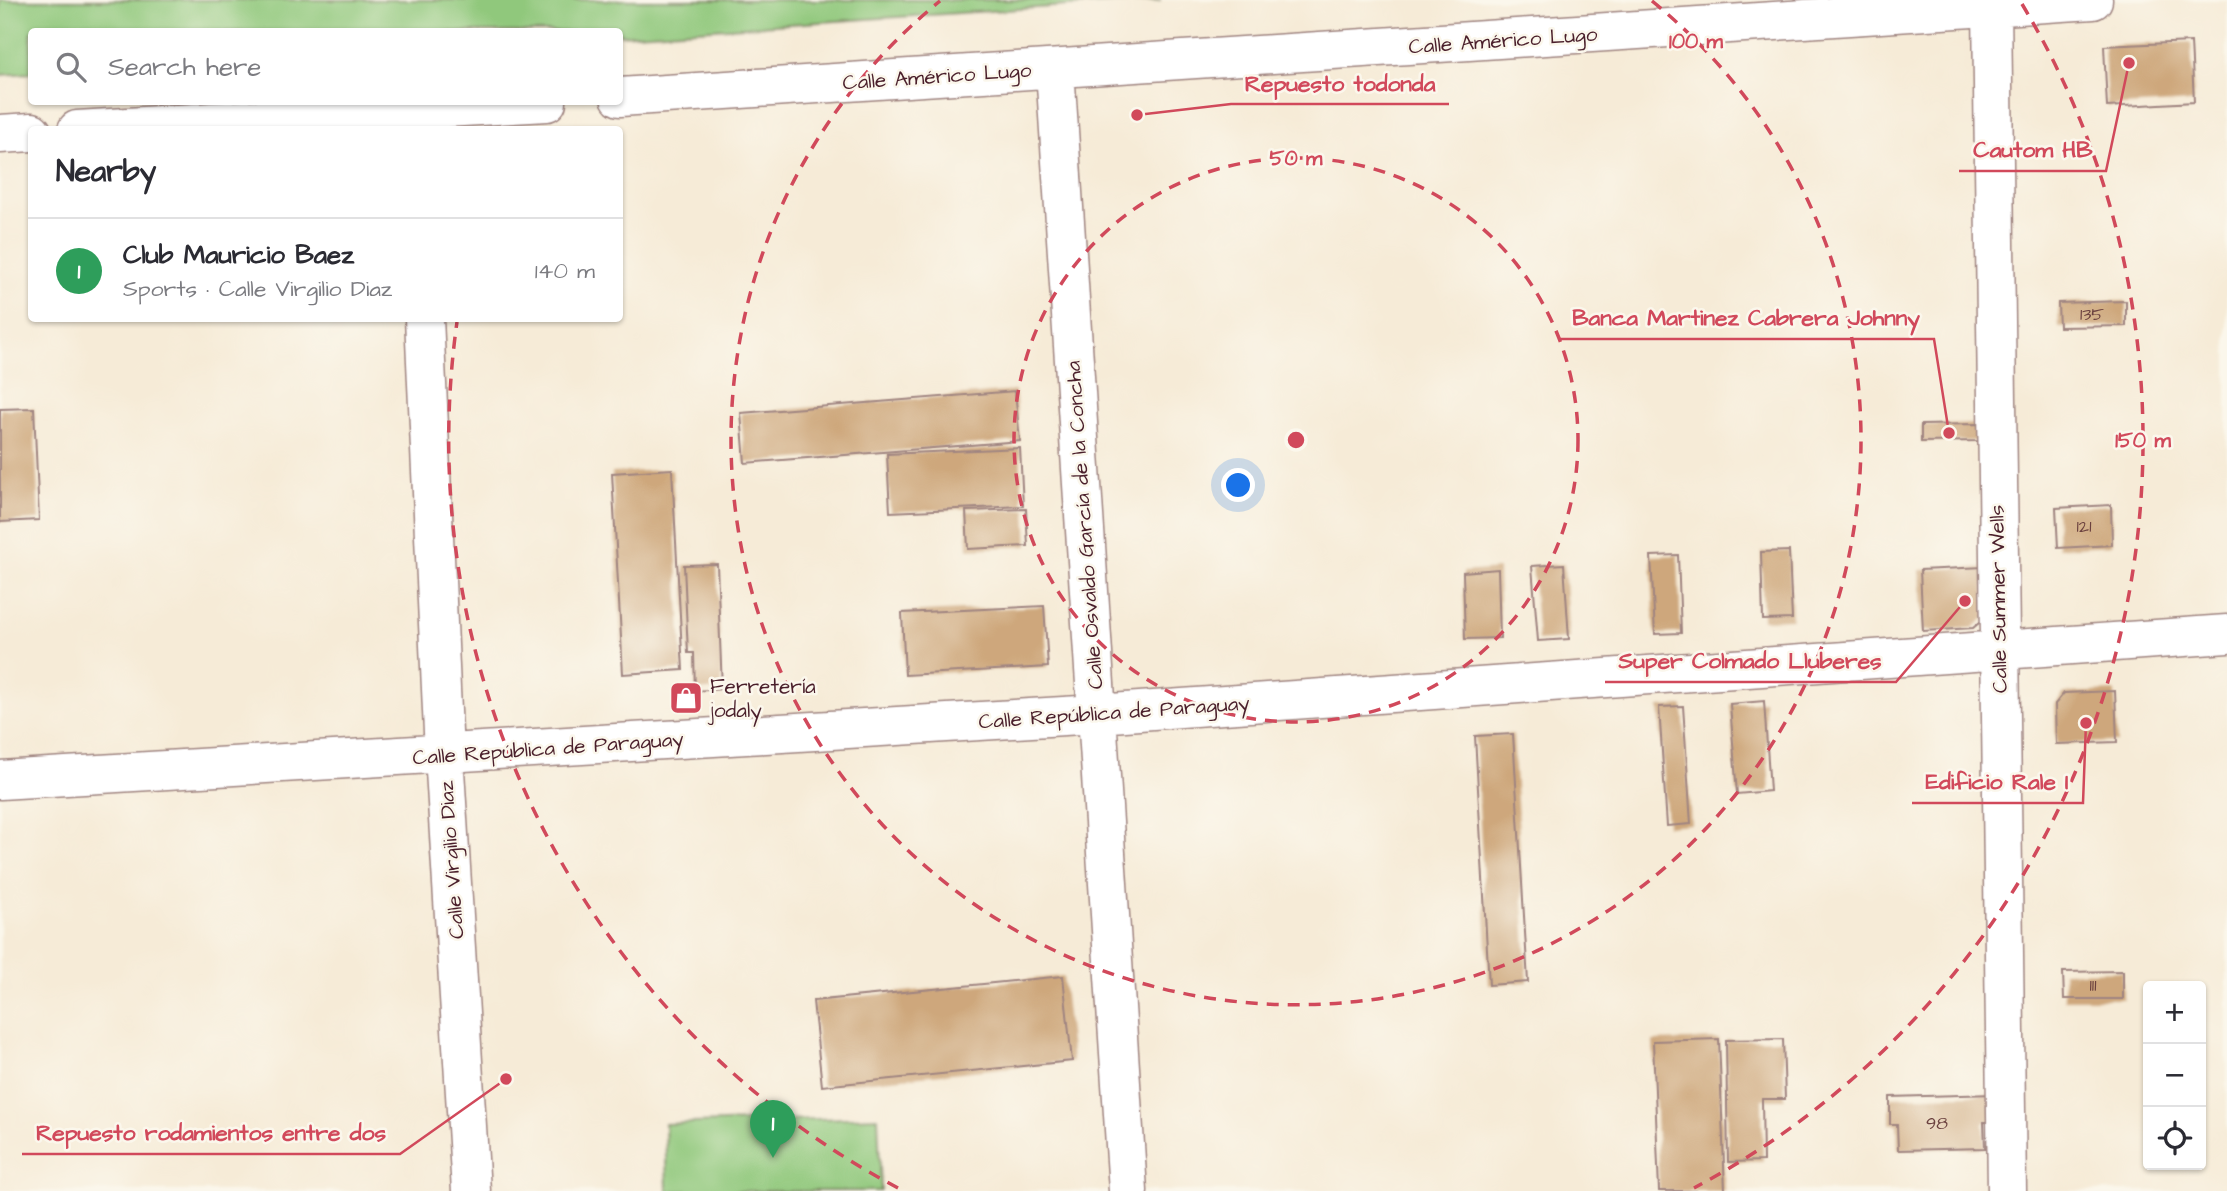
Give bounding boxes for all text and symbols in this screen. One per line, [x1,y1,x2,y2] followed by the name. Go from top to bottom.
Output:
[1408,19,1599,64] street label: Calle Américo Lugo
[1669,27,1724,56] text: 100 m
[28,28,623,105] search box
[52,48,90,86] icon: search
[108,49,261,85] text: Search here
[842,55,1033,100] street label: Calle Américo Lugo
[1231,60,1449,104] callout: Repuesto todonda
[1245,68,1436,100] text: Repuesto todonda
[1959,127,2106,171] callout: Cautom HB
[1973,134,2093,166] text: Cautom HB
[1270,144,1323,173] text: 50 m
[56,151,156,193] text: Nearby
[123,237,354,273] text: Club Mauricio Baez
[78,255,80,287] text: 1
[535,255,595,287] text: 140 m
[123,273,392,305] text: Sports · Calle Virgilio Diaz
[1558,295,1934,339] callout: Banca Martinez Cabrera Johnny
[1572,302,1920,336] text: Banca Martinez Cabrera Johnny
[2080,302,2104,327] house number: 135
[1059,359,1110,690] street label: Calle Osvaldo García de la Concha
[2115,426,2171,455] text: 150 m
[1284,428,1308,452] centre of rings
[1221,468,1255,502] your location
[1982,505,2015,693] street label: Calle Summer Wells
[2077,514,2091,539] house number: 121
[1605,638,1896,682] callout: Super Colmado Lluberes
[1617,645,1882,677] text: Super Colmado Lluberes
[707,672,816,727] place label: Ferretería jodaly
[667,679,705,717] shop icon: Ferretería jodaly
[977,689,1251,738] street label: Calle República de Paraguay
[411,725,685,774] street label: Calle República de Paraguay
[1912,759,2083,803] callout: Edificio Rale I
[1925,766,2069,798] text: Edificio Rale I
[431,779,473,940] street label: Calle Virgilio Diaz
[2090,973,2096,998] house number: 111
[2143,981,2206,1170] map controls
[2143,981,2206,1044] button: +
[2143,1044,2206,1107] button: −
[750,1100,796,1158] pin: 1
[2143,1107,2206,1170] button: locate
[22,1110,400,1154] callout: Repuesto rodamientos entre dos
[1926,1111,1948,1136] house number: 98
[36,1117,386,1149] text: Repuesto rodamientos entre dos

